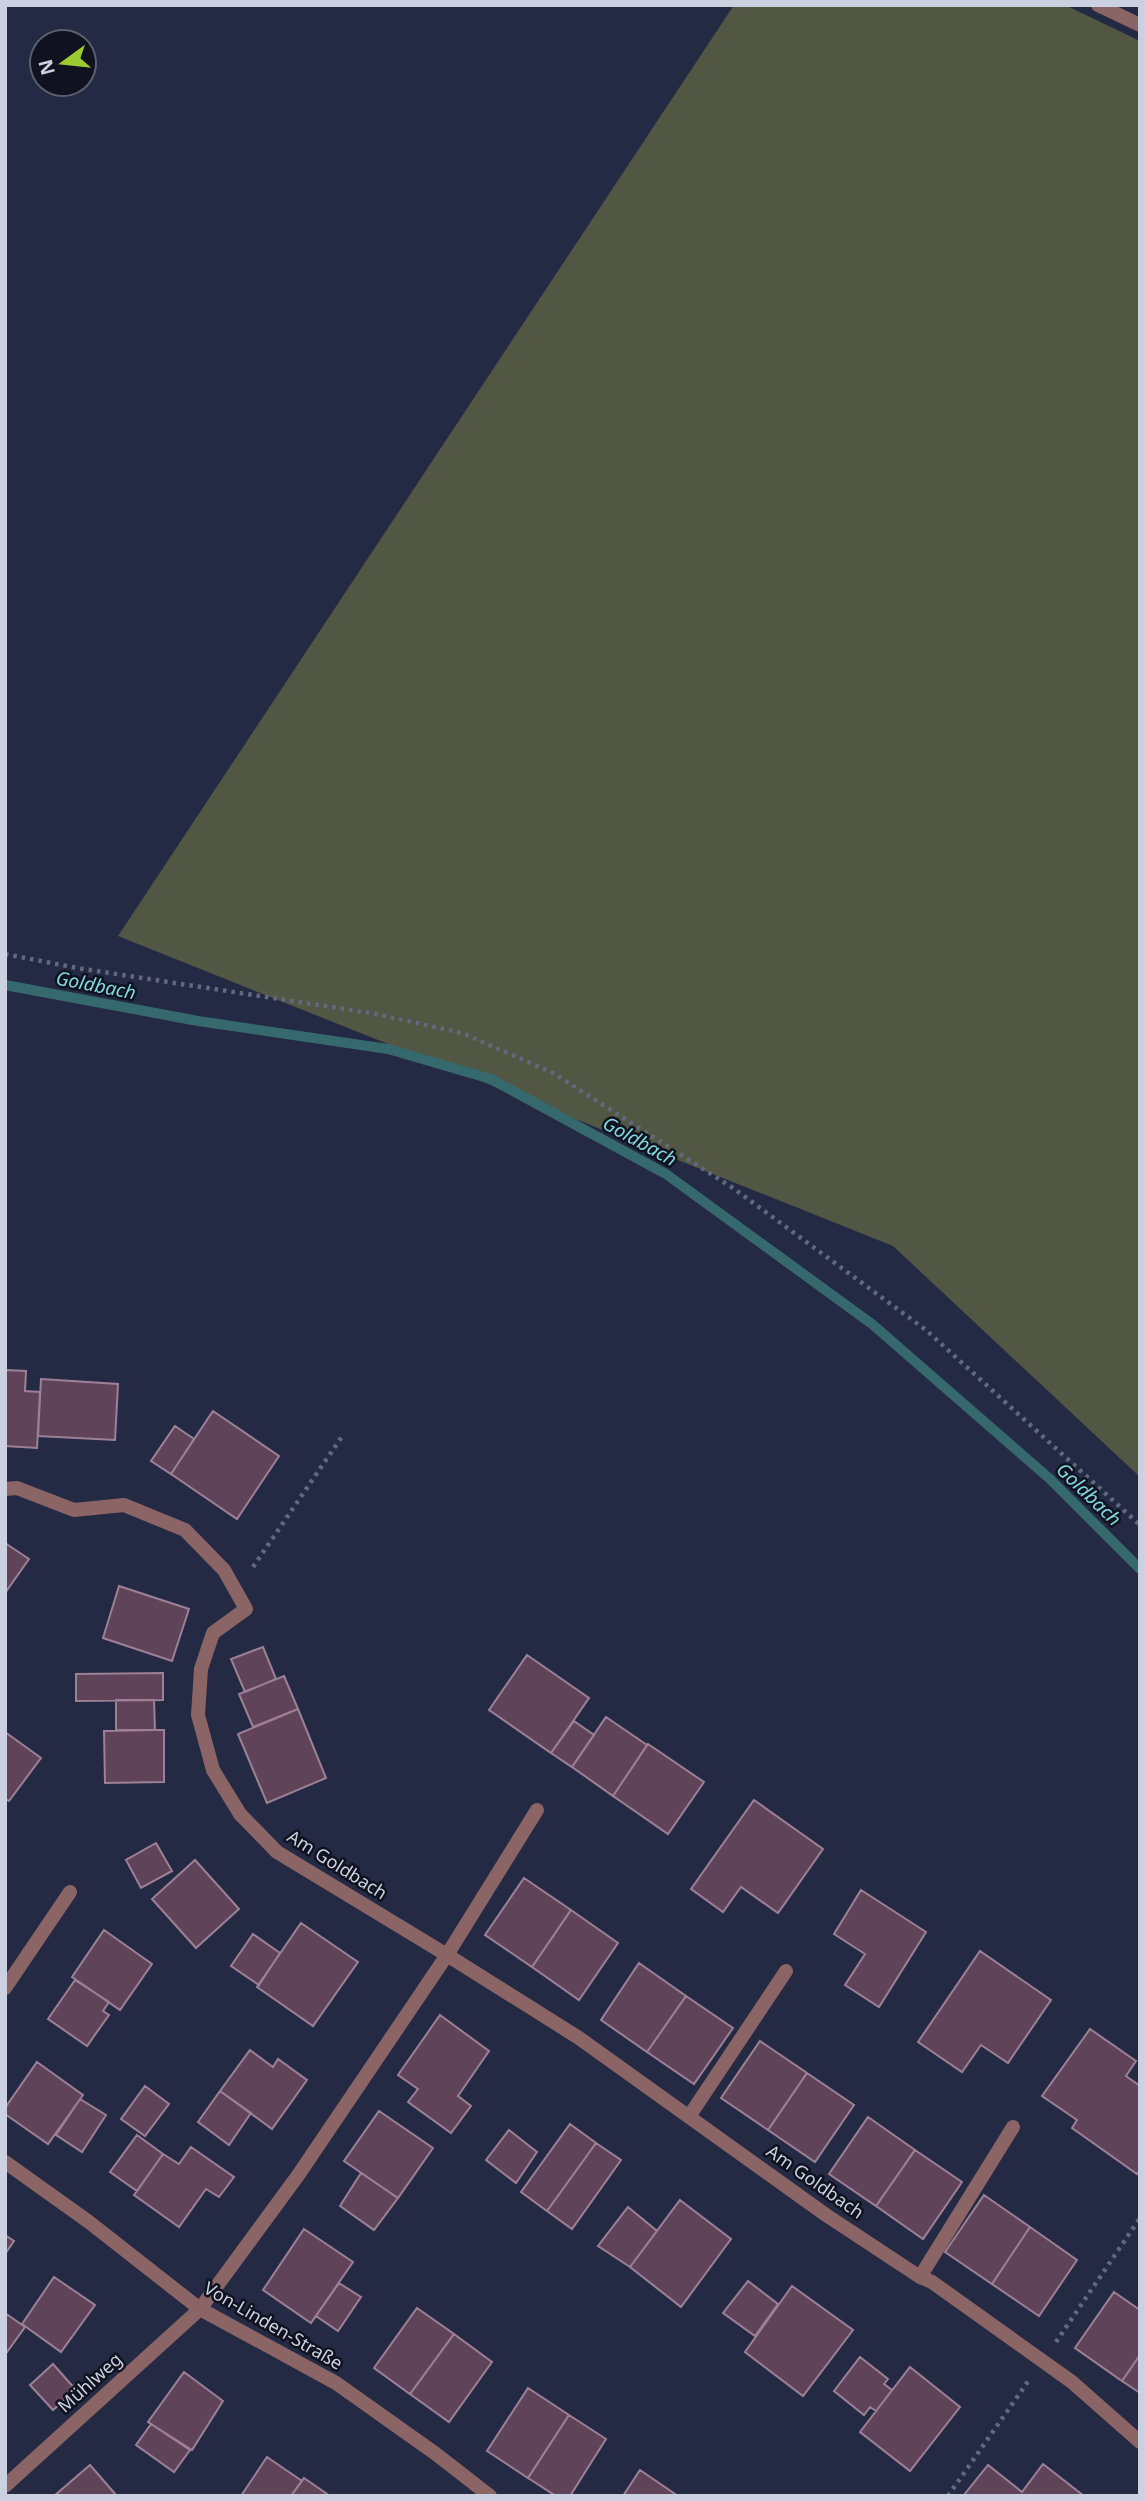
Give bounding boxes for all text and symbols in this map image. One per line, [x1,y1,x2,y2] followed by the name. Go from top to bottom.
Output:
[28,28,98,98] north arrow
[32,57,61,78] text: N
[54,965,138,1005] water label: Goldbach
[598,1110,682,1172] water label: Goldbach
[1051,1457,1127,1531] water label: Goldbach
[283,1824,392,1904] street label: Am Goldbach
[762,2139,869,2224] street label: Am Goldbach
[200,2276,347,2375] street label: Von-Linden-Straße
[52,2347,127,2417] street label: Mühlweg

